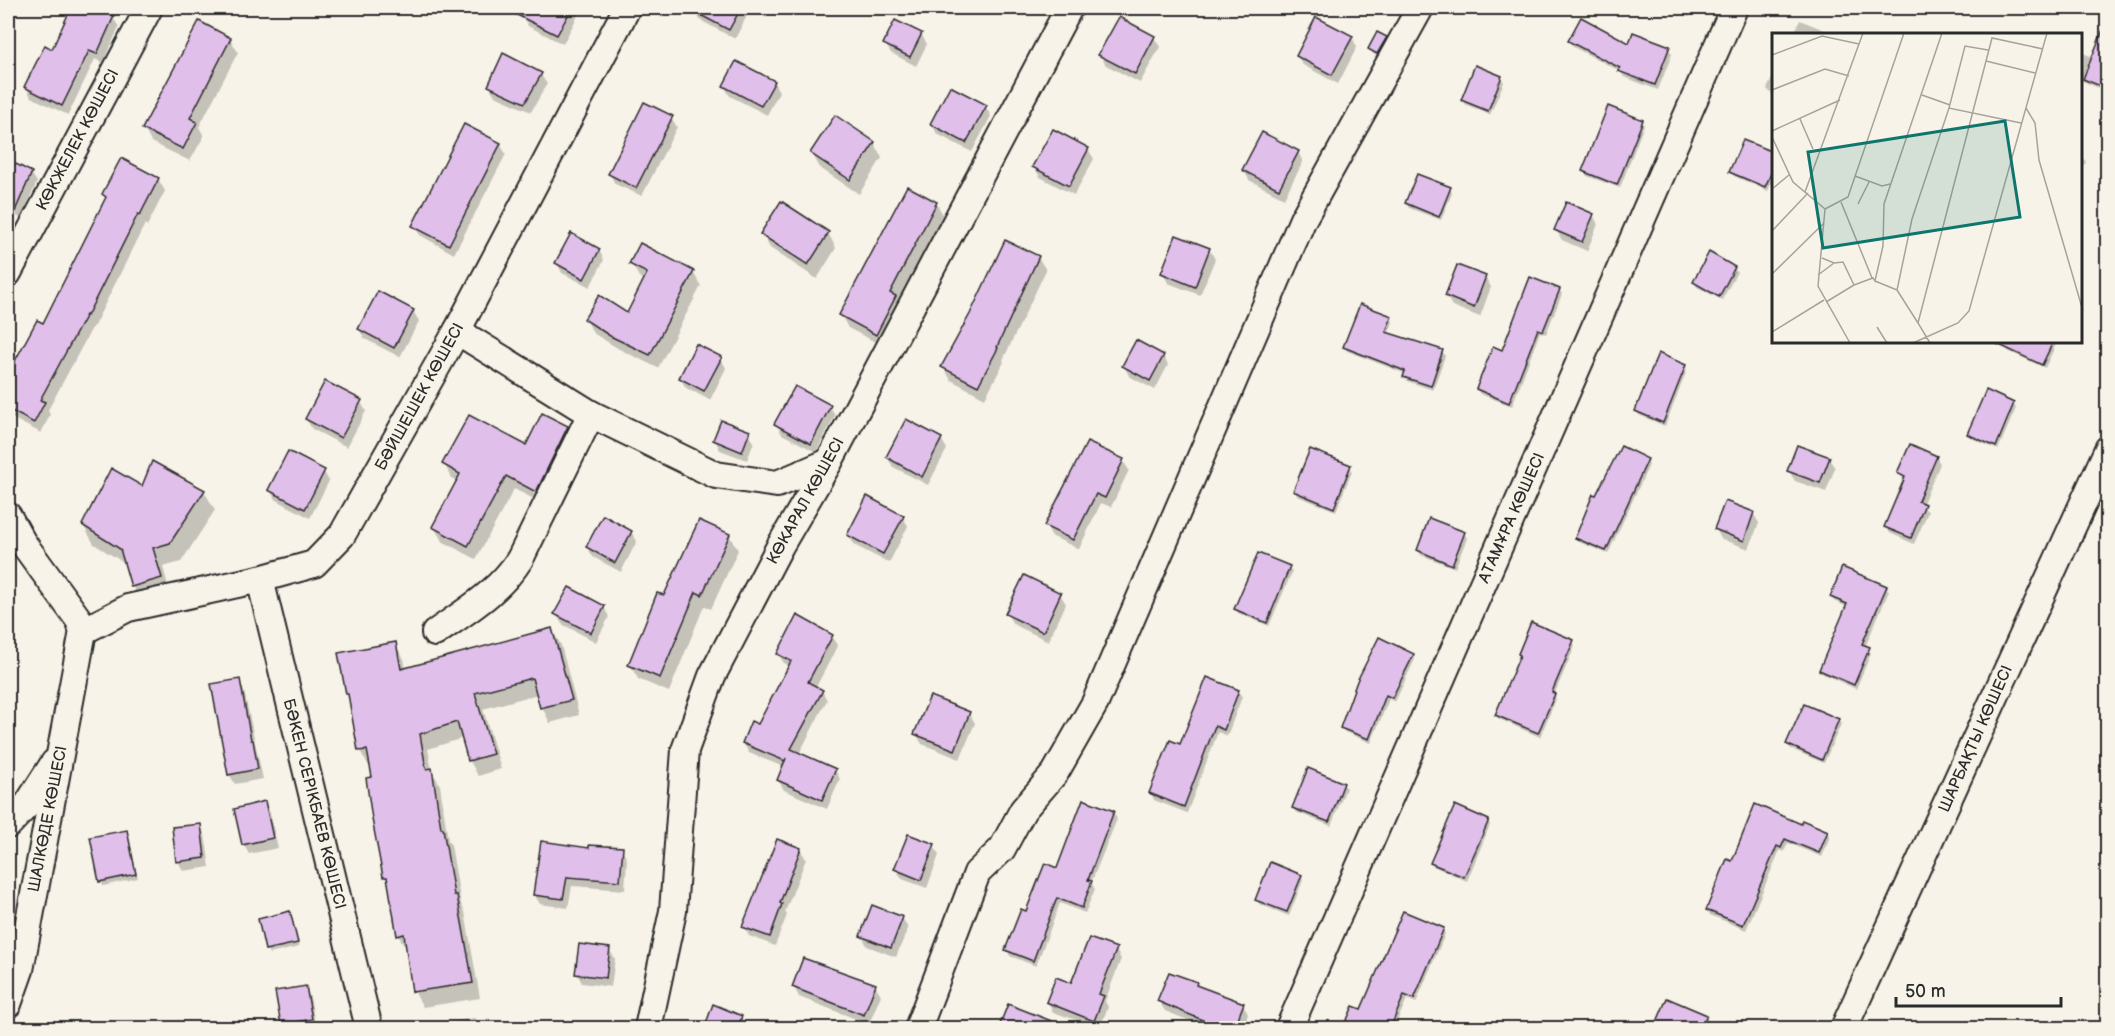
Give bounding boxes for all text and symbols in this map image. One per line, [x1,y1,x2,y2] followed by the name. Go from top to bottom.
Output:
[1772,33,2082,344] inset map
[33,66,123,214] street label: КӨКЖЕЛЕК КӨШЕСІ
[372,320,468,474] street label: БӘЙШЕШЕК КӨШЕСІ
[763,434,849,568] street label: КӨКАРАЛ КӨШЕСІ
[1474,450,1549,587] street label: АТАМҰРА КӨШЕСІ
[1935,663,2017,815] street label: ШАРБАҚТЫ КӨШЕСІ
[279,697,349,911] street label: БӘКЕН СЕРІКБАЕВ КӨШЕСІ
[25,744,71,894] street label: ШАЛКӨДЕ КӨШЕСІ
[1896,970,2061,1008] scale bar
[1905,981,1946,1002] text: 50 m

